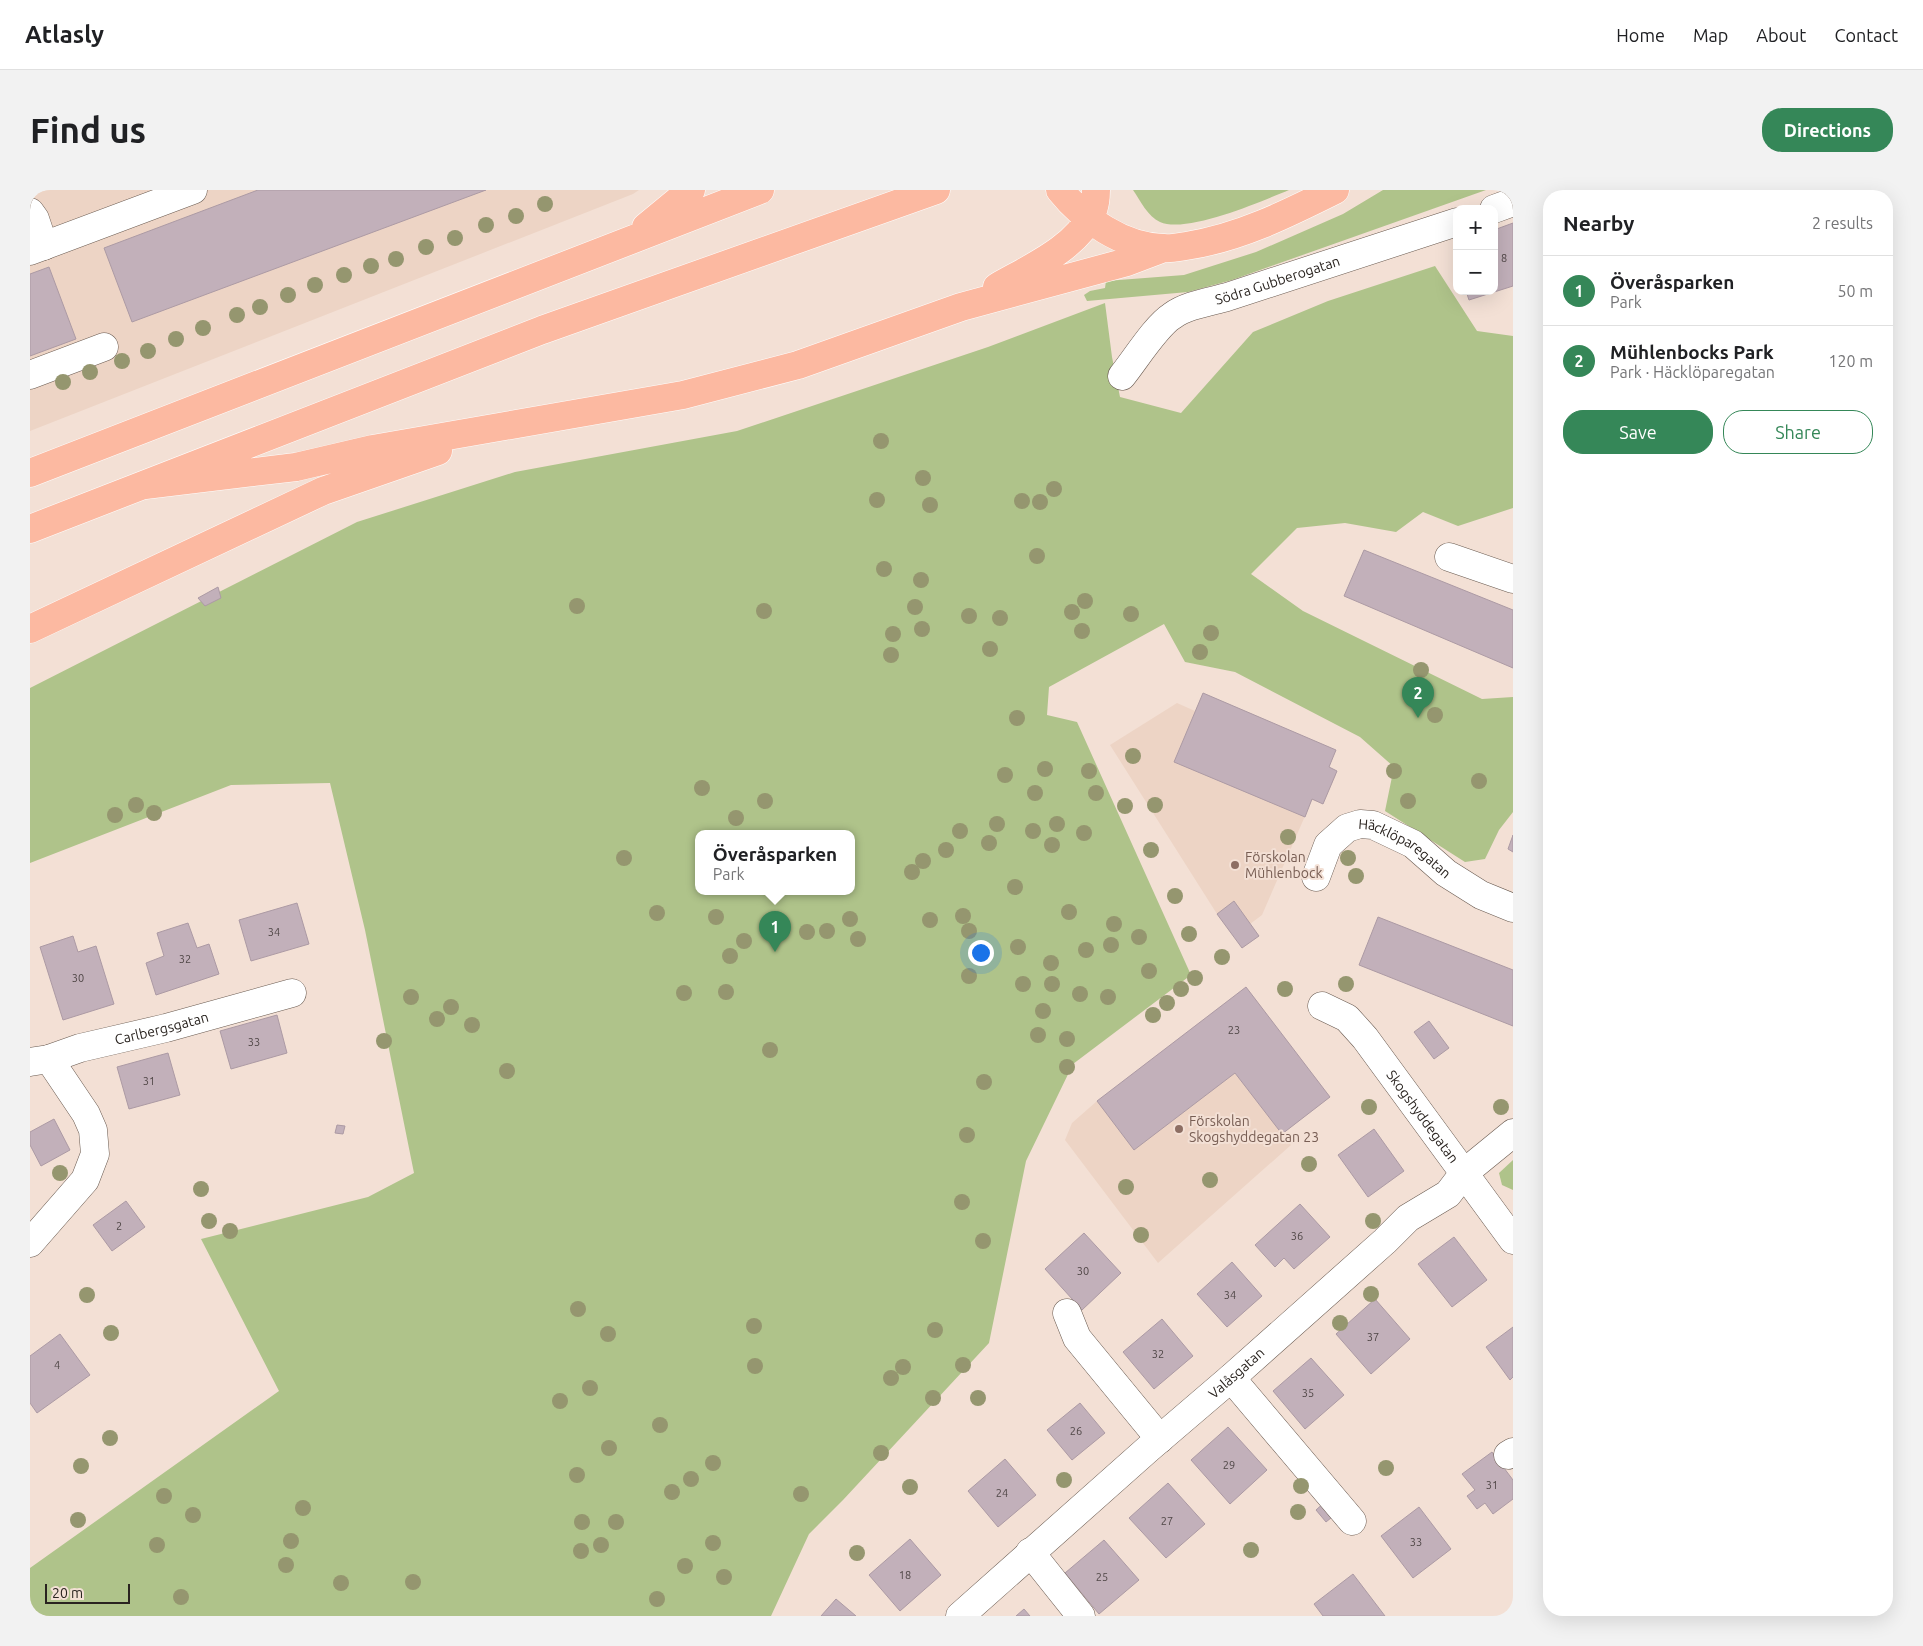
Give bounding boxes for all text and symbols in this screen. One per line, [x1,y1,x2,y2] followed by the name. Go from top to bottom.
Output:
[25,21,104,48] text: Atlasly
[1616,25,1665,45] text: Home
[1693,25,1728,45] text: Map
[1756,25,1806,45] text: About
[1834,25,1898,45] text: Contact
[1762,108,1893,152] button: Directions
[30,110,146,150] text: Find us
[1453,205,1498,295] map controls
[1453,205,1498,250] button: +
[1563,211,1634,235] text: Nearby
[1812,214,1873,232] text: 2 results
[1453,250,1498,295] button: −
[1501,252,1507,264] house number: 8
[1213,253,1342,308] street label: Södra Gubberogatan
[1610,271,1734,293] text: Överåsparken
[1574,282,1584,300] text: 1
[1837,282,1873,300] text: 50 m
[1610,293,1642,311] text: Park
[1610,341,1774,363] text: Mühlenbocks Park
[1574,352,1584,370] text: 2
[1828,352,1873,370] text: 120 m
[1610,363,1775,381] text: Park · Häcklöparegatan
[1563,410,1713,454] button: Save
[1723,410,1873,454] button: Share
[1402,677,1434,718] pin: 2
[1358,816,1454,882] street label: Häcklöparegatan
[695,830,855,895] popup
[713,843,837,865] text: Överåsparken
[1245,849,1323,881] place label: Förskolan Mühlenbock
[1229,859,1241,871] marker: Förskolan Mühlenbock
[713,865,745,883] text: Park
[759,911,791,952] pin: 1
[268,926,280,938] house number: 34
[968,940,994,966] your location
[179,953,191,965] house number: 32
[72,972,84,984] house number: 30
[113,1009,210,1048] street label: Carlbergsgatan
[1228,1024,1240,1036] house number: 23
[248,1036,260,1048] house number: 33
[1383,1067,1462,1166] street label: Skogshyddegatan
[143,1075,155,1087] house number: 31
[1189,1113,1319,1145] place label: Förskolan Skogshyddegatan 23
[1173,1123,1185,1135] marker: Förskolan Skogshyddegatan 23
[116,1220,122,1232] house number: 2
[1291,1230,1303,1242] house number: 36
[1077,1265,1089,1277] house number: 30
[1224,1289,1236,1301] house number: 34
[1367,1331,1379,1343] house number: 37
[1205,1344,1267,1402] street label: Valåsgatan
[1152,1348,1164,1360] house number: 32
[54,1359,60,1371] house number: 4
[1302,1387,1314,1399] house number: 35
[1070,1425,1082,1437] house number: 26
[1223,1459,1235,1471] house number: 29
[1486,1479,1498,1491] house number: 31
[996,1487,1008,1499] house number: 24
[1161,1515,1173,1527] house number: 27
[1410,1536,1422,1548] house number: 33
[899,1569,911,1581] house number: 18
[1096,1571,1108,1583] house number: 25
[45,1581,130,1604] scale bar
[52,1585,83,1601] text: 20 m

